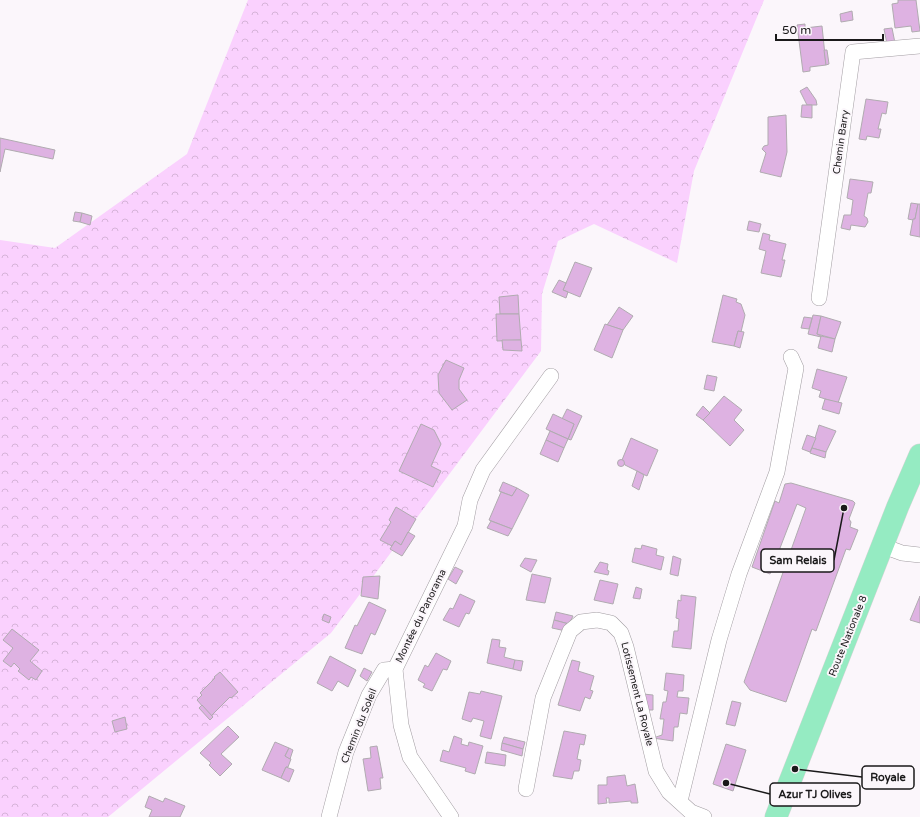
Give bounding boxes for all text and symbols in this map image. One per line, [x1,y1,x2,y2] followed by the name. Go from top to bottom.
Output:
[776,16,883,42] scale bar
[782,23,811,37] text: 50 m
[831,109,852,175] street label: Chemin Barry
[761,549,834,572] callout: Sam Relais
[770,554,827,567] text: Sam Relais
[393,567,449,665] street label: Montée du Panorama
[826,594,870,678] street label: Route Nationale 8
[618,641,656,748] street label: Lotissement La Royale
[339,687,379,765] street label: Chemin du Soleil
[862,766,914,789] callout: Royale
[870,771,906,785] text: Royale
[770,783,860,806] callout: Azur TJ Olives
[778,788,853,801] text: Azur TJ Olives

